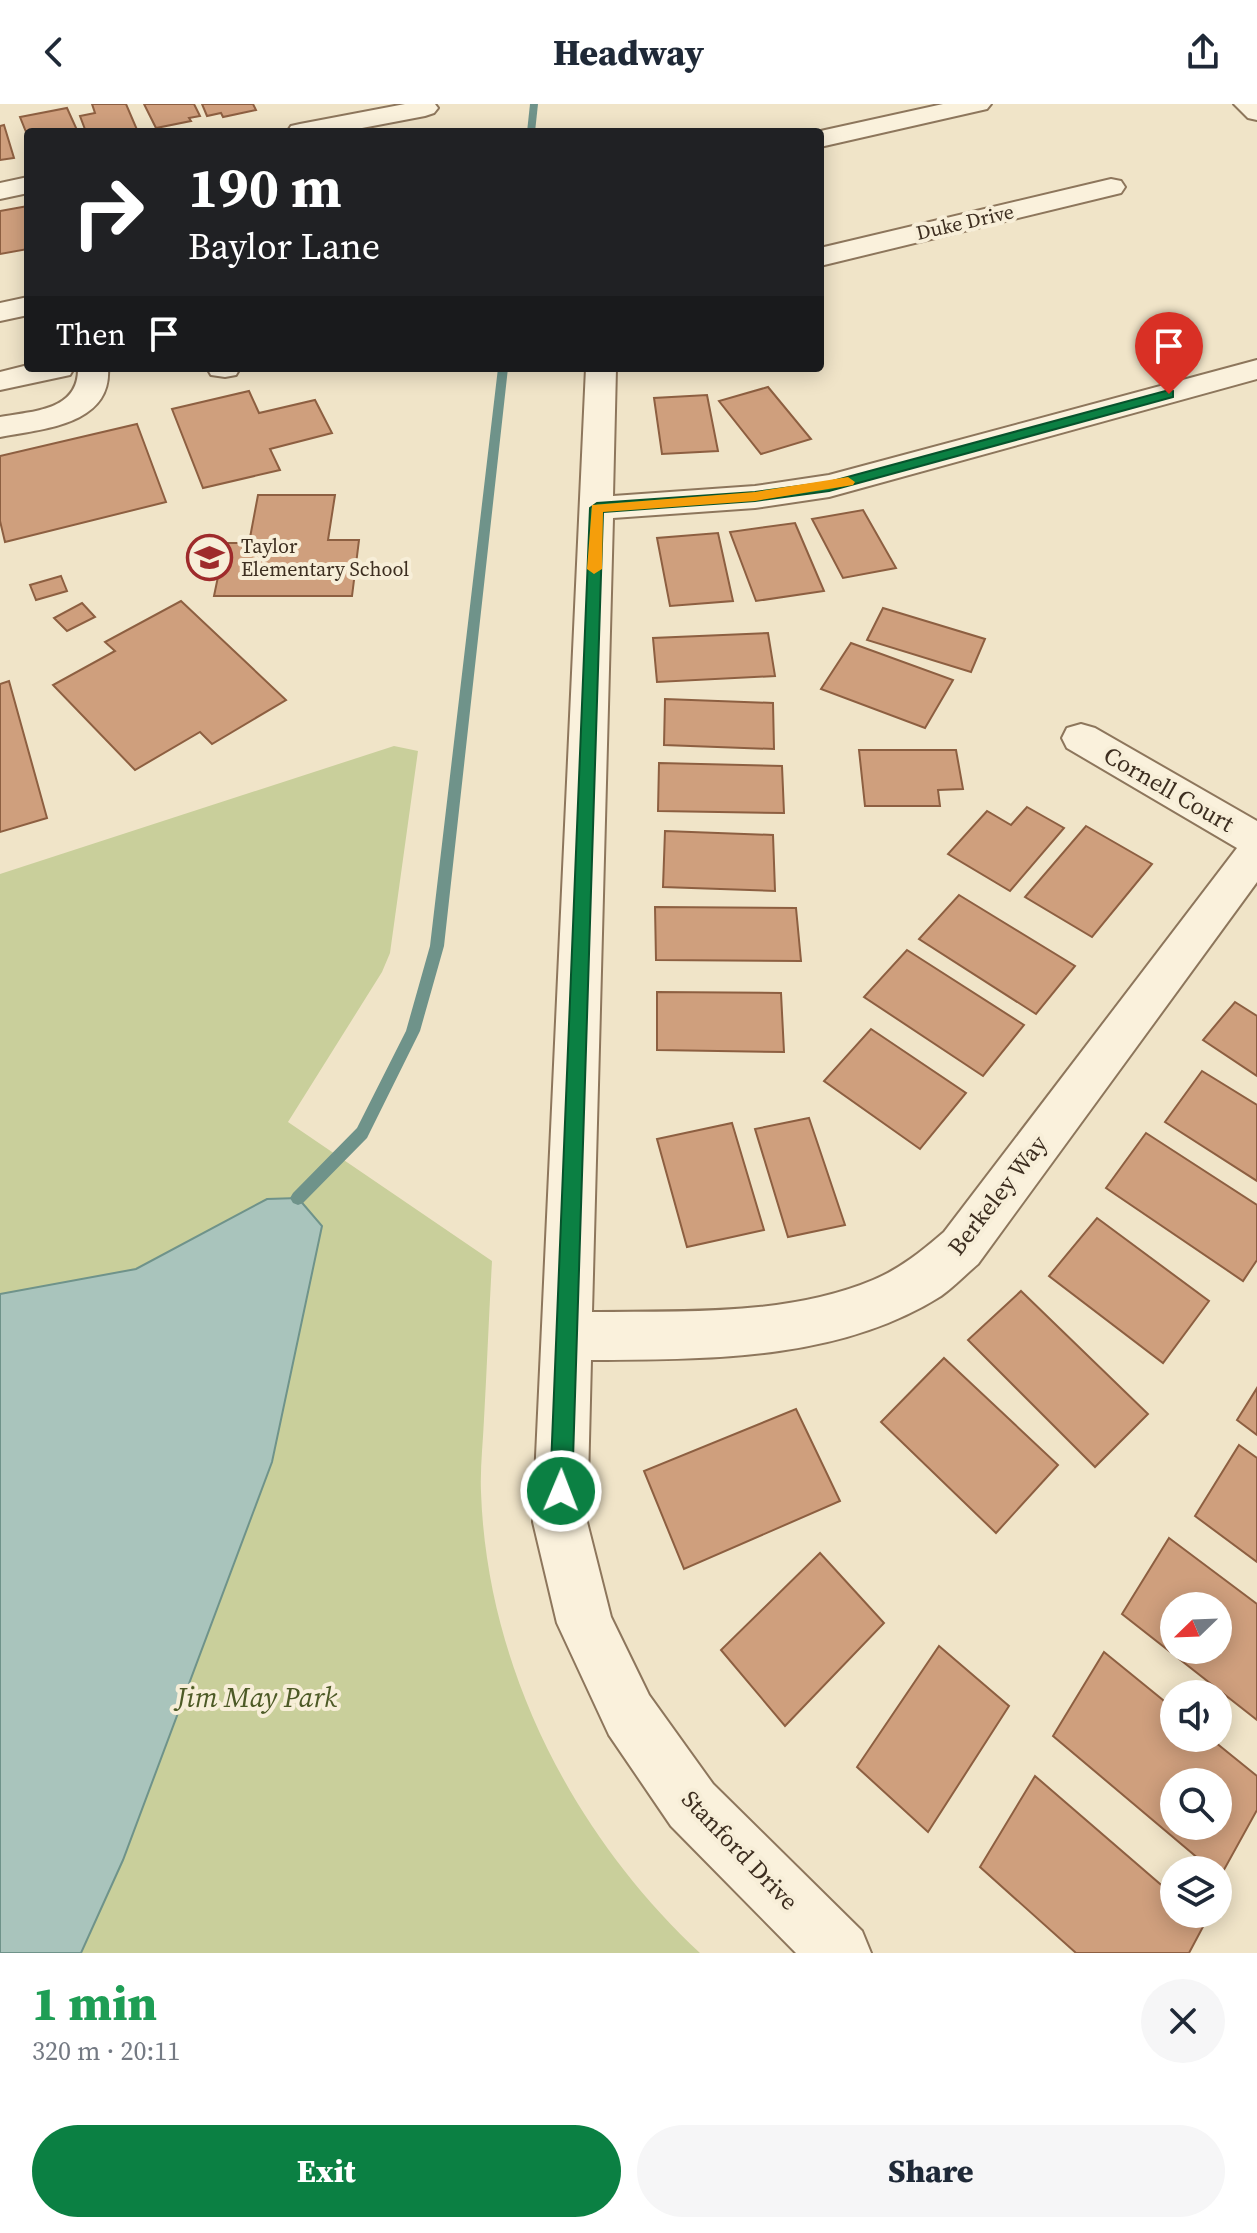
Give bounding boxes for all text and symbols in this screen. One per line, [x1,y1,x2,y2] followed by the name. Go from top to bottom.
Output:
[553,28,704,77] text: Headway
[32,30,76,74] icon: back
[1181,30,1225,74] icon: share
[188,149,342,226] text: 190 m
[56,160,160,264] icon: right
[913,197,1017,247] street label: Duke Drive
[188,222,380,271] text: Baylor Lane
[142,312,186,356] icon: arrive
[1135,312,1203,394] pin
[56,314,126,355] text: Then
[1147,324,1191,368] icon: arrive
[241,532,409,583] place label: Taylor Elementary School
[186,533,234,581] school or university icon: Taylor Elementary School
[1098,738,1240,840] street label: Cornell Court
[940,1128,1055,1262] street label: Berkeley Way
[519,1449,603,1533] position arrow
[1160,1592,1232,1664] north arrow
[1160,1592,1232,1928] map controls
[173,1678,338,1716] park label: Jim May Park
[1160,1680,1232,1752] button: sound
[1160,1768,1232,1840] button: search
[674,1783,806,1917] street label: Stanford Drive
[1160,1856,1232,1928] button: layers
[32,1970,157,2036] text: 1 min
[1141,1979,1225,2063] button: close
[32,2033,180,2069] text: 320 m · 20:11
[32,2125,621,2217] button: Exit
[637,2125,1225,2217] button: Share

